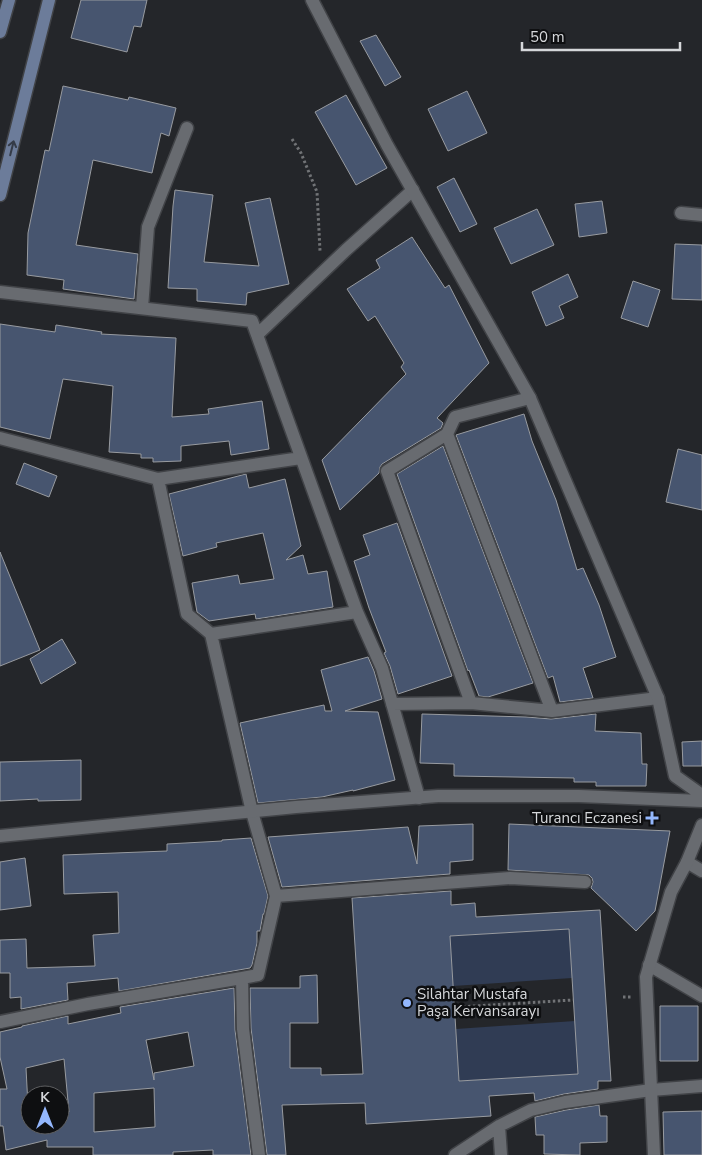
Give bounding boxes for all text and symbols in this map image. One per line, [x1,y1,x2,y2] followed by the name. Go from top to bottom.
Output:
[522,20,680,52] scale bar
[530,27,565,47] text: 50 m
[8,141,17,157] one-way arrow
[532,808,642,828] place label: Turancı Eczanesi
[646,812,658,824] marker: Turancı Eczanesi
[417,984,540,1021] place label: Silahtar Mustafa Paşa Kervansarayı
[401,997,413,1009] marker: Silahtar Mustafa Paşa Kervansarayı
[20,1085,70,1135] north arrow
[40,1088,50,1107] text: K

